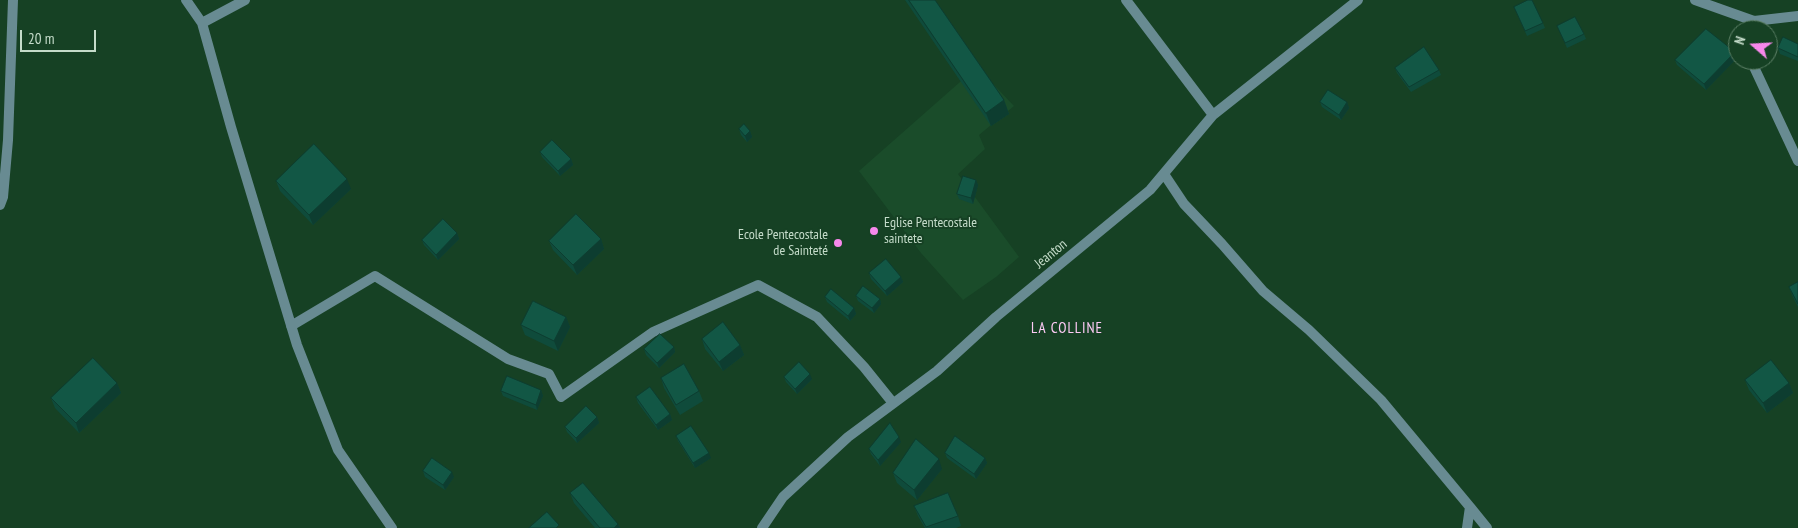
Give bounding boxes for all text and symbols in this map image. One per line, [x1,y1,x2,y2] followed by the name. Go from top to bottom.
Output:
[22,20,99,52] scale bar
[1728,20,1778,70] north arrow
[28,29,54,48] text: 20 m
[1730,34,1750,47] text: N
[884,215,977,248] place label: Eglise Pentecostale saintete
[868,225,880,237] marker: Eglise Pentecostale saintete
[738,227,828,260] place label: Ecole Pentecostale de Sainteté
[1031,236,1071,272] street label: Jeanton
[832,237,844,249] marker: Ecole Pentecostale de Sainteté
[1030,320,1104,338] district label: LA COLLINE

